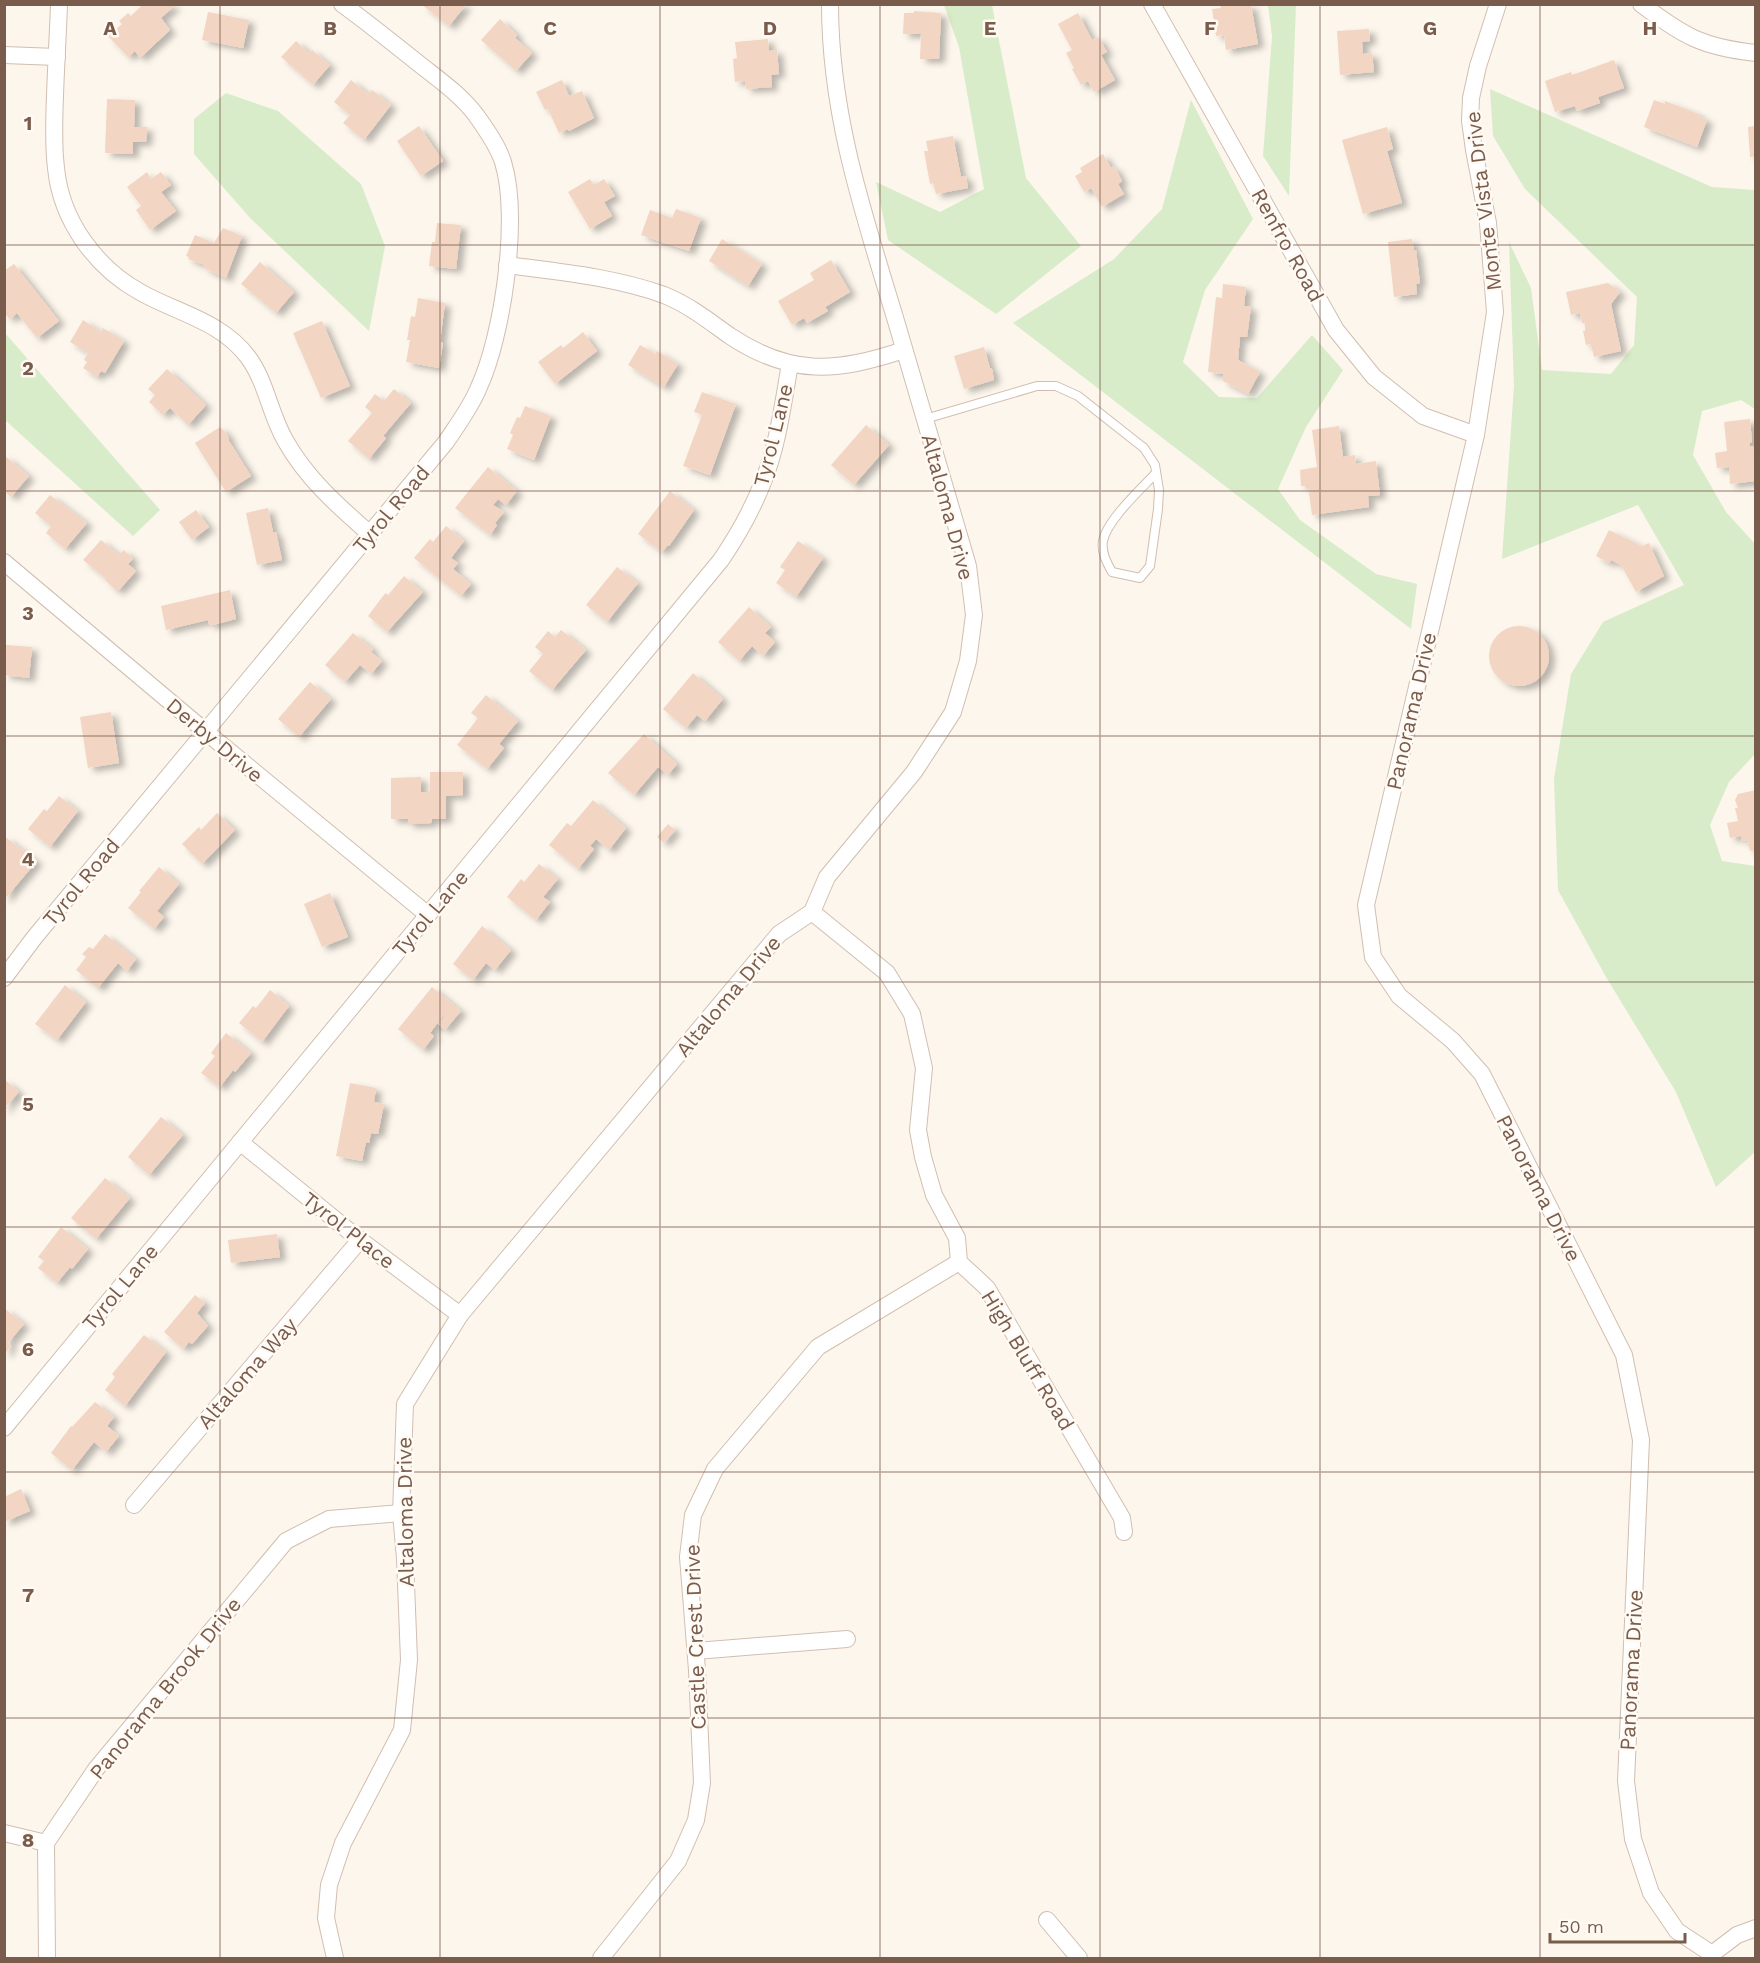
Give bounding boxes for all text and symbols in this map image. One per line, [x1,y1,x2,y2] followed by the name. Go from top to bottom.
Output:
[103,16,117,40] text: A
[323,16,337,40] text: B
[543,16,557,40] text: C
[763,16,777,40] text: D
[984,16,996,40] text: E
[1204,16,1216,40] text: F
[1423,16,1437,40] text: G
[1643,16,1657,40] text: H
[1460,110,1506,292] street label: Monte Vista Drive
[24,111,32,135] text: 1
[1247,184,1329,306] street label: Renfro Road
[22,356,34,380] text: 2
[748,381,798,489] street label: Tyrol Lane
[916,431,980,583] street label: Altaloma Drive
[347,460,435,558] street label: Tyrol Road
[22,601,34,625] text: 3
[1381,630,1441,792] street label: Panorama Drive
[162,692,268,788] street label: Derby Drive
[37,833,125,931] street label: Tyrol Road
[22,847,35,871] text: 4
[387,865,473,961] street label: Tyrol Lane
[670,930,786,1062] street label: Altaloma Drive
[22,1092,34,1116] text: 5
[1491,1110,1587,1266] street label: Panorama Drive
[298,1186,400,1274] street label: Tyrol Place
[77,1239,163,1335] street label: Tyrol Lane
[976,1285,1080,1435] street label: High Bluff Road
[192,1312,302,1434] street label: Altaloma Way
[22,1337,34,1361] text: 6
[391,1437,419,1587] street label: Altaloma Drive
[679,1544,711,1730] street label: Castle Crest Drive
[22,1583,34,1607] text: 7
[1614,1589,1648,1751] street label: Panorama Drive
[84,1592,246,1784] street label: Panorama Brook Drive
[22,1828,34,1852] text: 8
[1550,1906,1685,1944] scale bar
[1559,1916,1604,1937] text: 50 m

